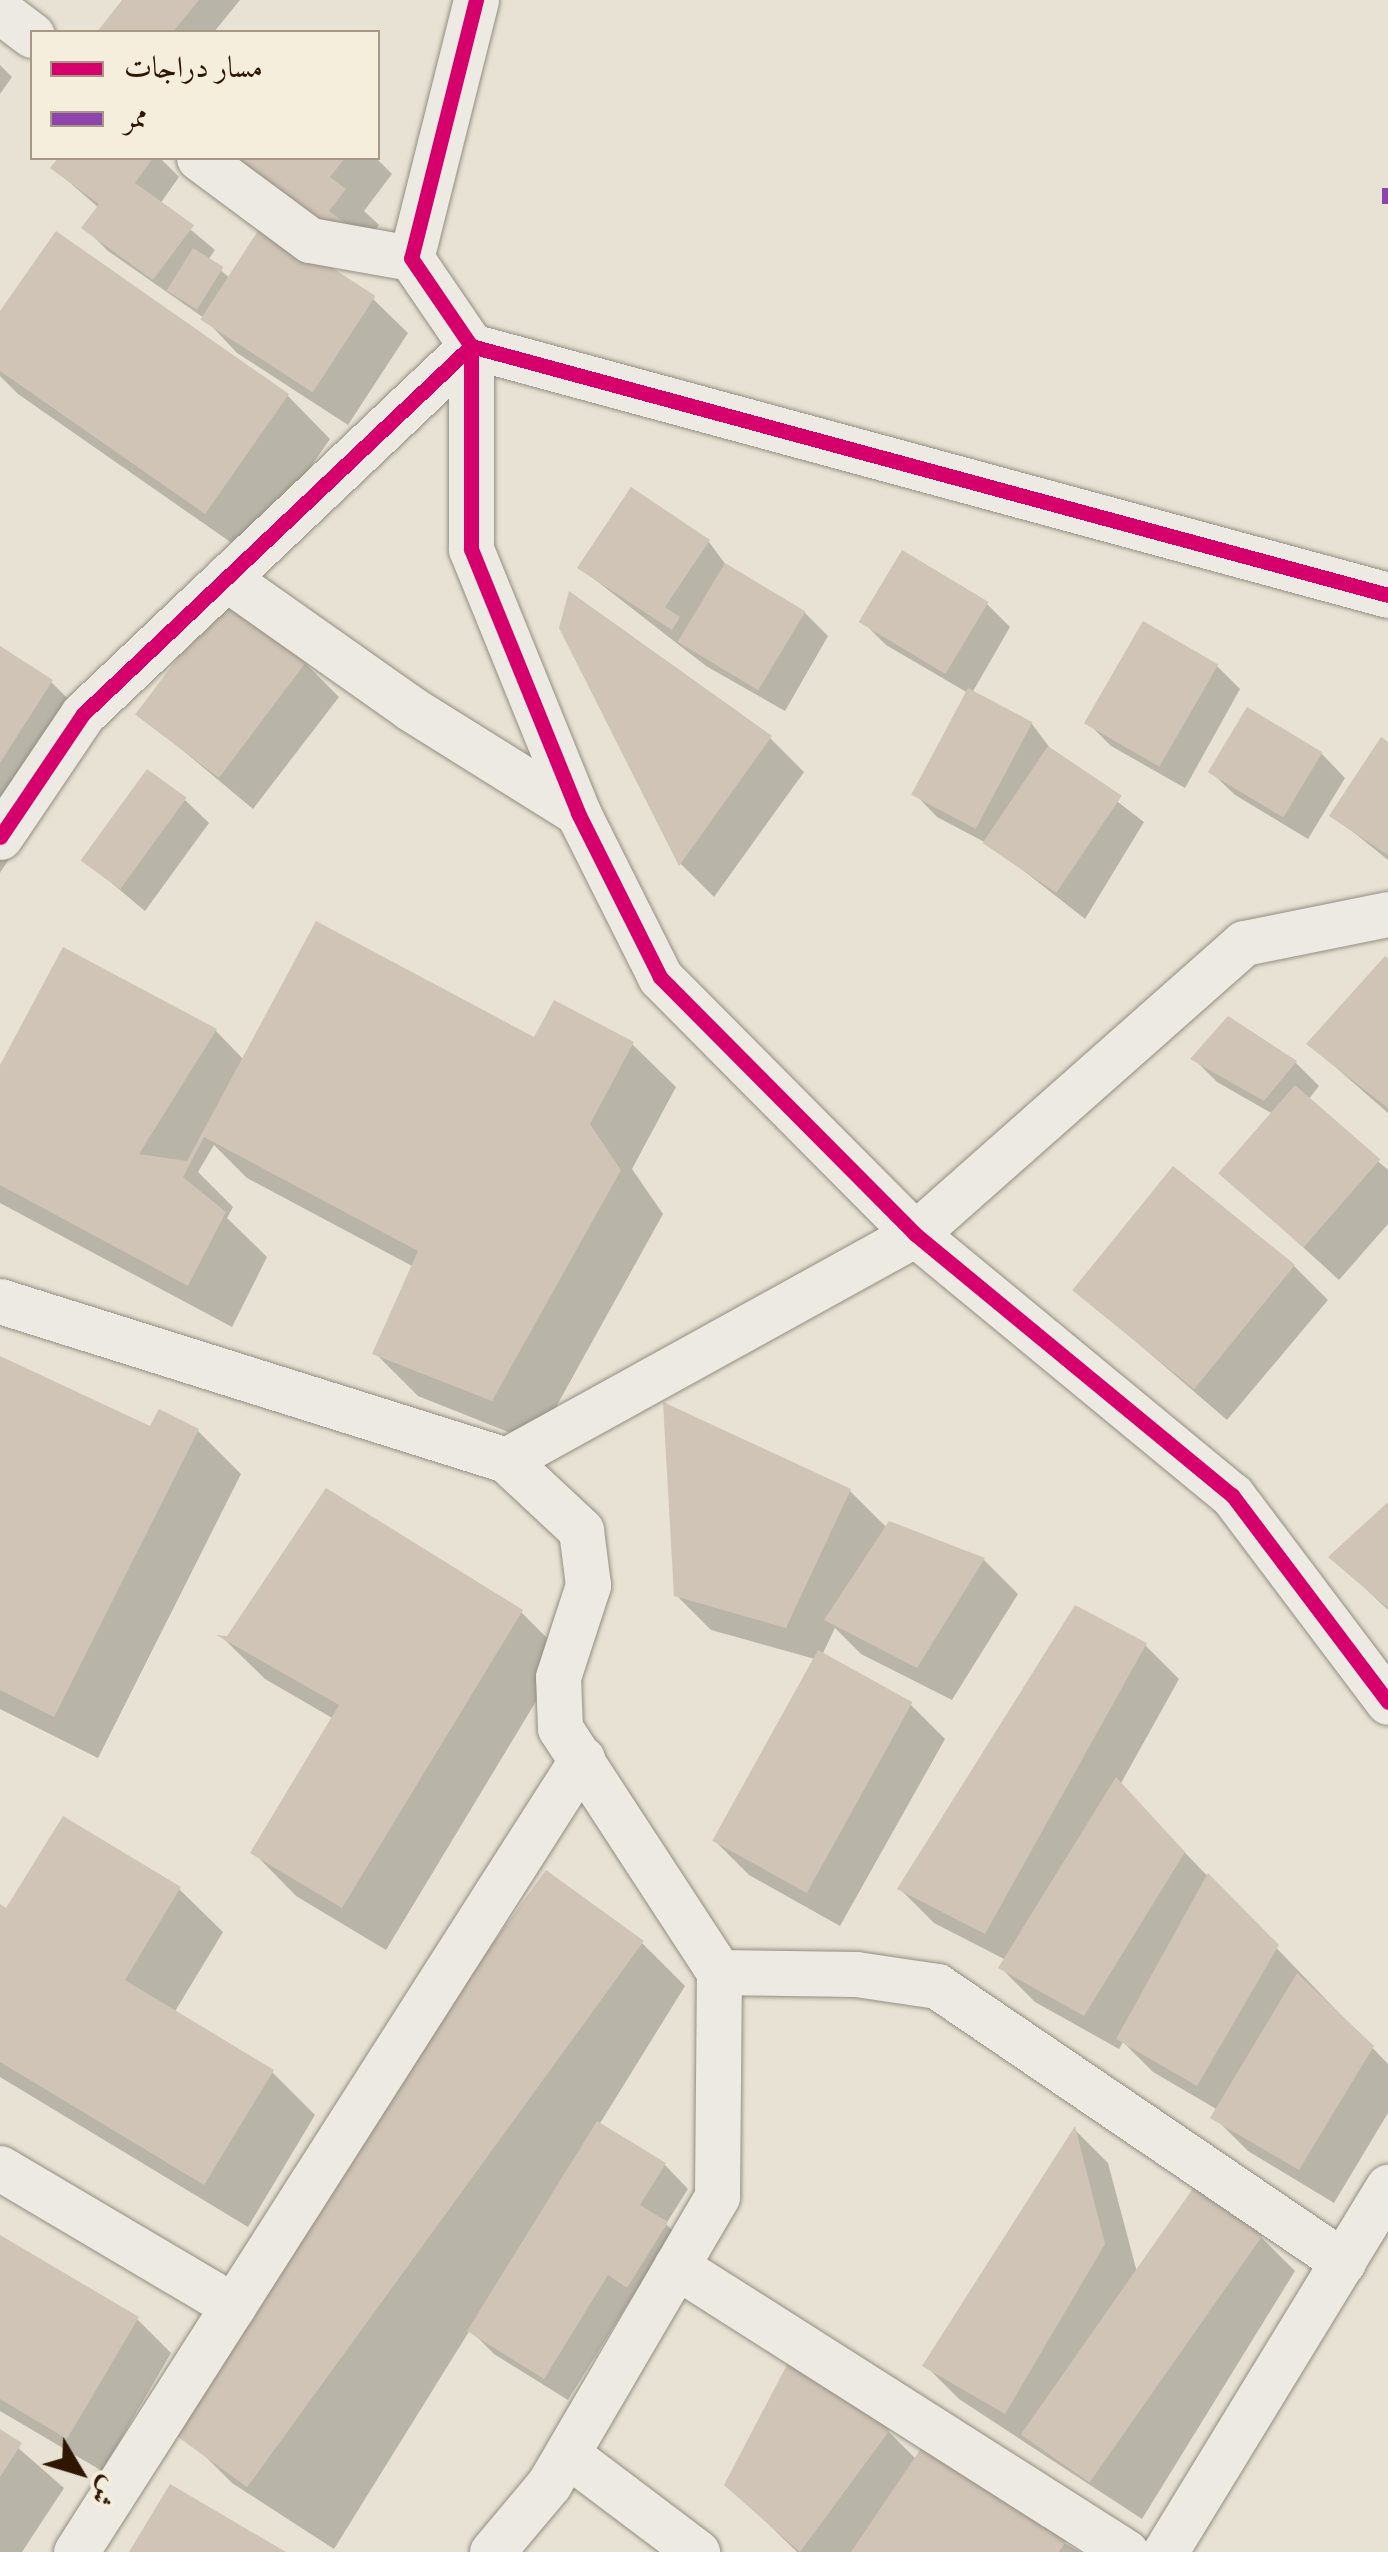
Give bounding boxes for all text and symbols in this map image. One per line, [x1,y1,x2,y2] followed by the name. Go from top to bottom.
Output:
[30,30,380,160] legend
[124,50,263,88] text: مسار دراجات
[124,100,148,138] text: ممر
[30,2422,130,2522] north arrow
[82,2469,126,2512] text: ش

